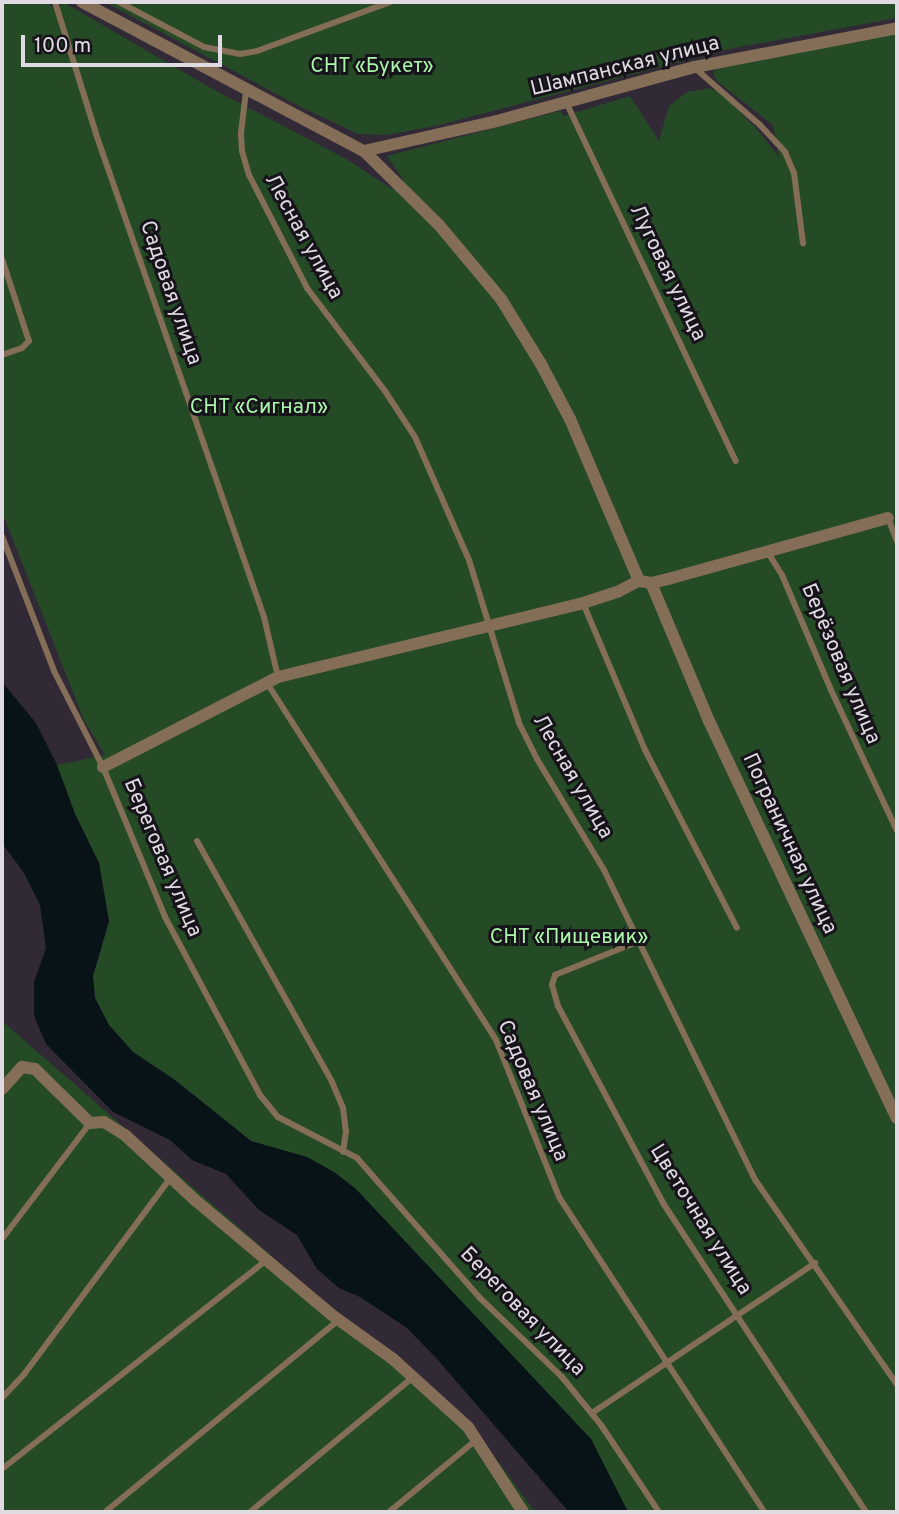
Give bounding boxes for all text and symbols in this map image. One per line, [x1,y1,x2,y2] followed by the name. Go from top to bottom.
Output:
[24,21,226,65] scale bar
[528,31,722,103] street label: Шампанская улица
[34,33,91,60] text: 100 m
[310,54,434,80] park label: СНТ «Букет»
[258,170,348,304] street label: Лесная улица
[623,201,711,345] street label: Луговая улица
[134,218,206,368] street label: Садовая улица
[189,395,329,421] park label: СНТ «Сигнал»
[795,580,885,748] street label: Берёзовая улица
[526,710,618,844] street label: Лесная улица
[736,750,842,938] street label: Пограничная улица
[117,775,207,941] street label: Береговая улица
[489,925,649,951] park label: СНТ «Пищевик»
[491,1017,573,1165] street label: Садовая улица
[643,1140,757,1300] street label: Цветочная улица
[454,1242,590,1382] street label: Береговая улица

